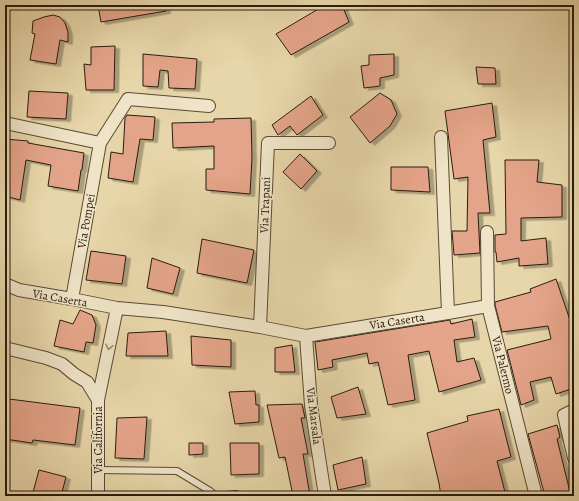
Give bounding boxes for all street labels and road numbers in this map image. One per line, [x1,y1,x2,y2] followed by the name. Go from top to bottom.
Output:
[256,177,274,234] street label: Via Trapani
[73,192,99,251] street label: Via Pompei
[30,285,89,311] street label: Via Caserta
[367,309,426,333] street label: Via Caserta
[488,333,518,396] street label: Via Palermo
[302,386,325,446] street label: Via Marsala
[90,406,106,475] street label: Via California

